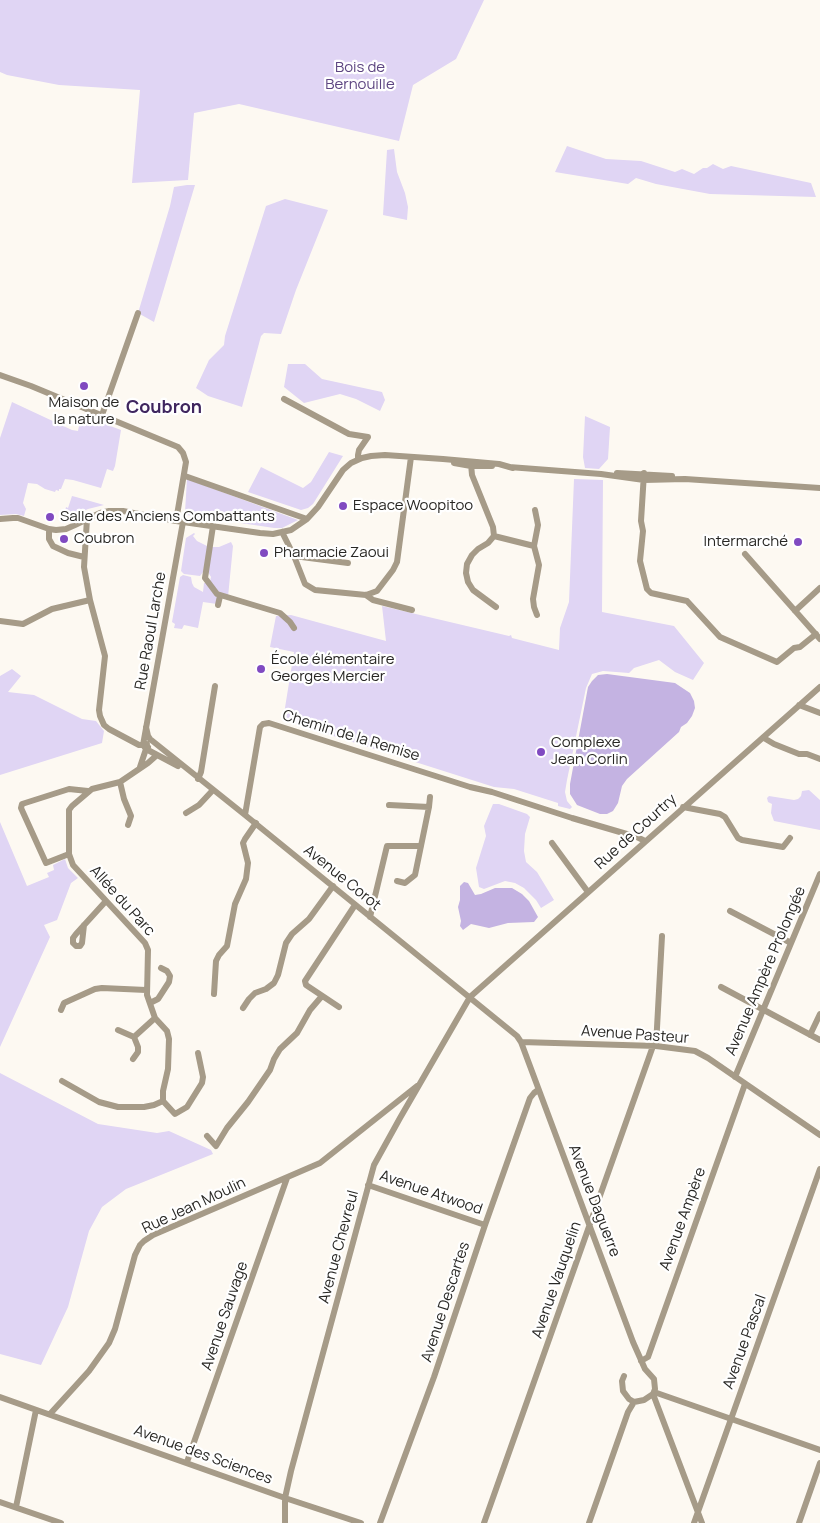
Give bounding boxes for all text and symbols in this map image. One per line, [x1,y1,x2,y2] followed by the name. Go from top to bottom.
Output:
[325,59,395,94] park label: Bois de Bernouille
[78,380,90,392] marker: Maison de la nature
[49,394,119,429] place label: Maison de la nature
[126,397,202,419] district label: Coubron
[353,497,473,515] place label: Espace Woopitoo
[337,500,349,512] marker: Espace Woopitoo
[60,508,275,526] place label: Salle des Anciens Combattants
[44,511,56,523] marker: Salle des Anciens Combattants
[74,530,134,548] place label: Coubron
[58,533,70,545] marker: Coubron
[703,533,788,551] place label: Intermarché
[792,536,804,548] marker: Intermarché
[274,544,389,562] place label: Pharmacie Zaoui
[258,547,270,559] marker: Pharmacie Zaoui
[132,571,170,691] street label: Rue Raoul Larche
[271,651,395,686] place label: École élémentaire Georges Mercier
[255,663,267,675] marker: École élémentaire Georges Mercier
[280,707,422,765] street label: Chemin de la Remise
[551,734,628,769] place label: Complexe Jean Corlin
[535,746,547,758] marker: Complexe Jean Corlin
[591,791,681,873] street label: Rue de Courtry
[300,841,384,915] street label: Avenue Corot
[86,862,158,940] street label: Allée du Parc
[722,884,810,1058] street label: Avenue Ampère Prolongée
[580,1022,690,1048] street label: Avenue Pasteur
[564,1142,624,1260] street label: Avenue Daguerre
[656,1165,710,1273] street label: Avenue Ampère
[377,1167,485,1219] street label: Avenue Atwood
[139,1174,249,1238] street label: Rue Jean Moulin
[315,1188,363,1306] street label: Avenue Chevreul
[529,1219,585,1341] street label: Avenue Vauquelin
[418,1240,474,1364] street label: Avenue Descartes
[198,1259,252,1373] street label: Avenue Sauvage
[720,1292,770,1392] street label: Avenue Pascal
[131,1422,275,1488] street label: Avenue des Sciences

